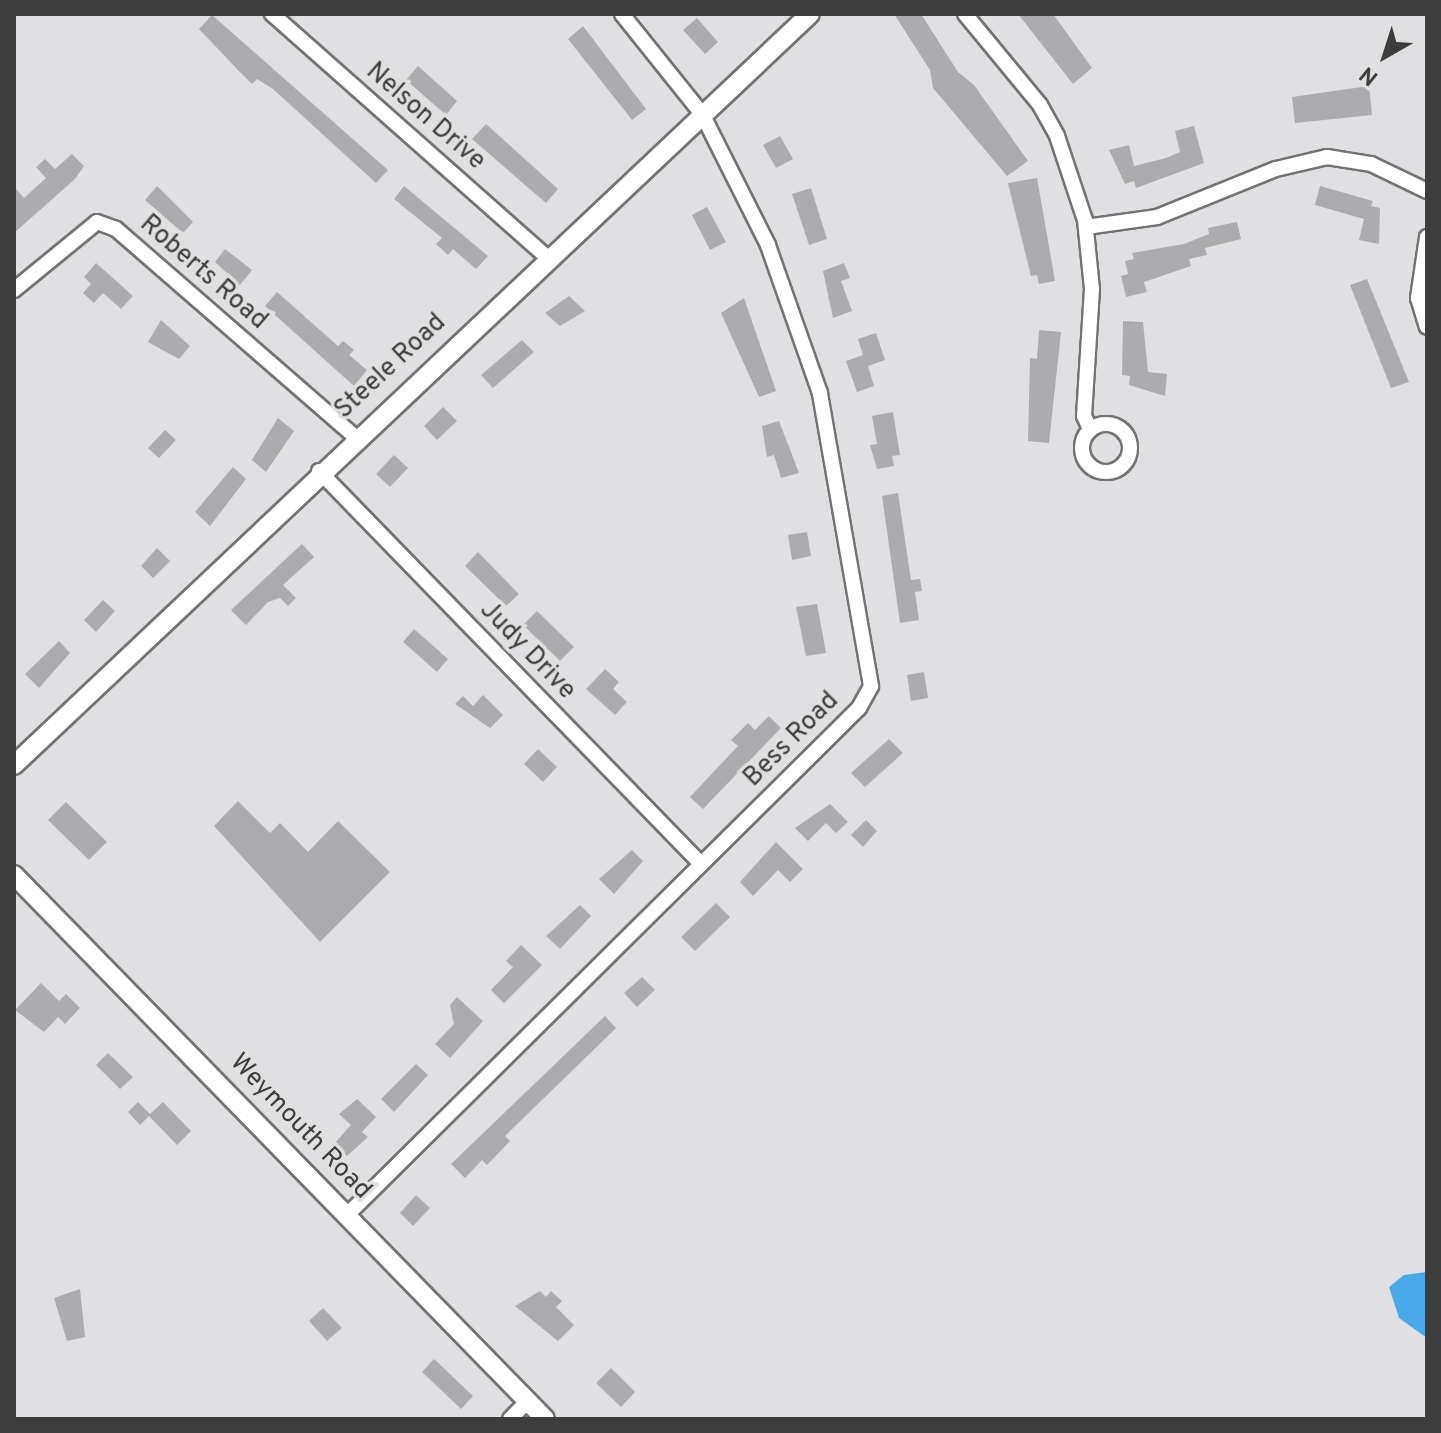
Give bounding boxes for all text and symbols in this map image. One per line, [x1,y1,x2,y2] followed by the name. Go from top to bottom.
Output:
[1345,16,1425,96] north arrow
[359,57,491,177] street label: Nelson Drive
[1355,60,1384,91] text: N
[133,209,273,337] street label: Roberts Road
[329,308,453,426] street label: Steele Road
[472,595,582,707] street label: Judy Drive
[738,686,846,794] street label: Bess Road
[223,1048,377,1206] street label: Weymouth Road

